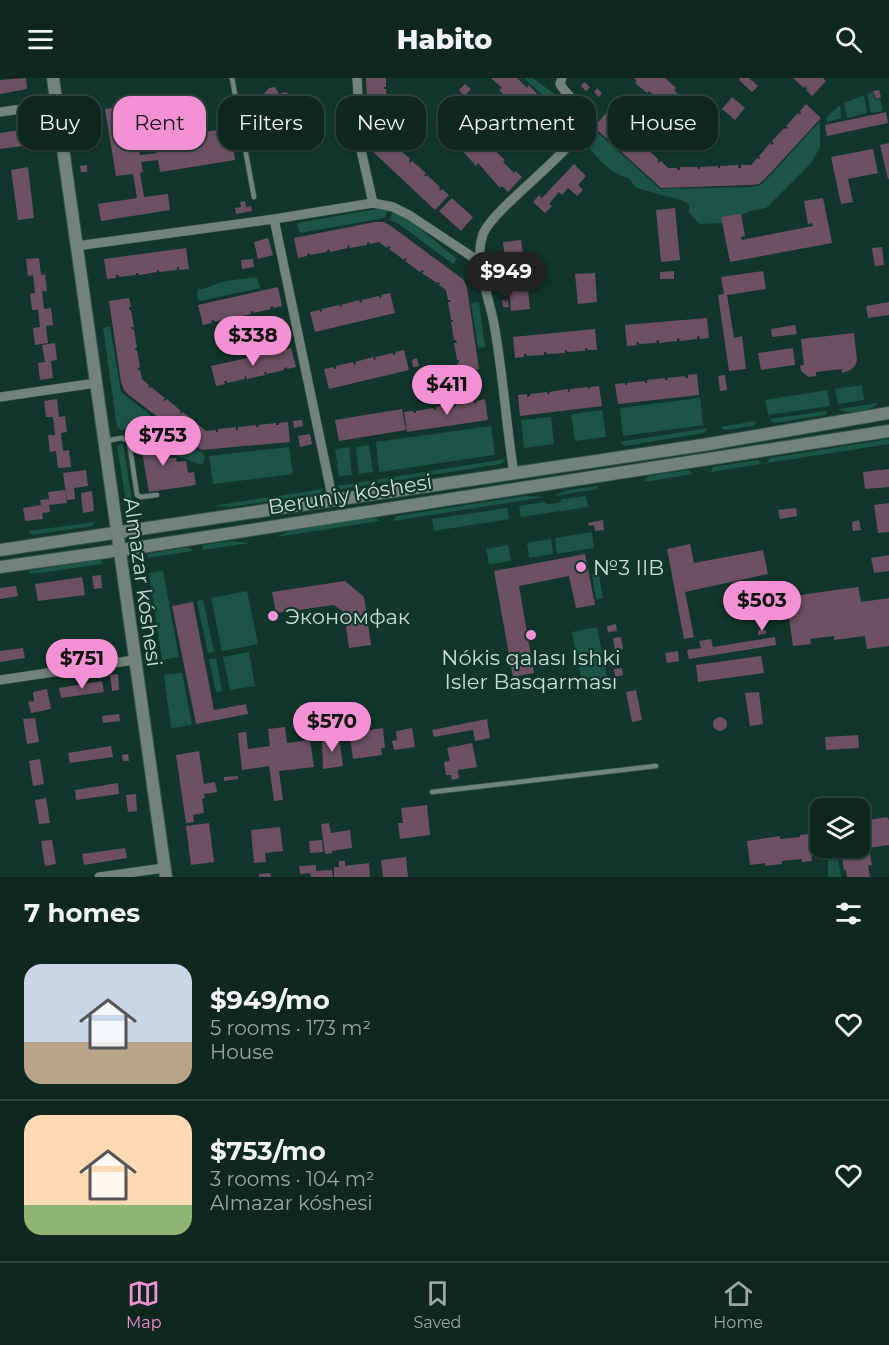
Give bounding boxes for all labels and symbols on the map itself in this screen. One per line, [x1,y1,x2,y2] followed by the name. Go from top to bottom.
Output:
[470,252,542,303] pin: $949
[217,316,289,367] pin: $338
[411,365,483,416] pin: $411
[127,416,199,467] pin: $753
[266,469,434,519] street label: Beruniy kóshesi
[119,496,167,668] street label: Almazar kóshesi
[593,555,664,580] place label: №3 IIB
[574,560,588,574] marker: №3 IIB
[726,581,798,632] pin: $503
[285,604,410,629] place label: Экономфак
[266,609,280,623] marker: Экономфак
[524,628,538,642] marker: Nókis qalası Ishki Isler Basqarması
[46,639,118,690] pin: $751
[441,645,621,694] place label: Nókis qalası Ishki Isler Basqarması
[296,702,368,753] pin: $570

